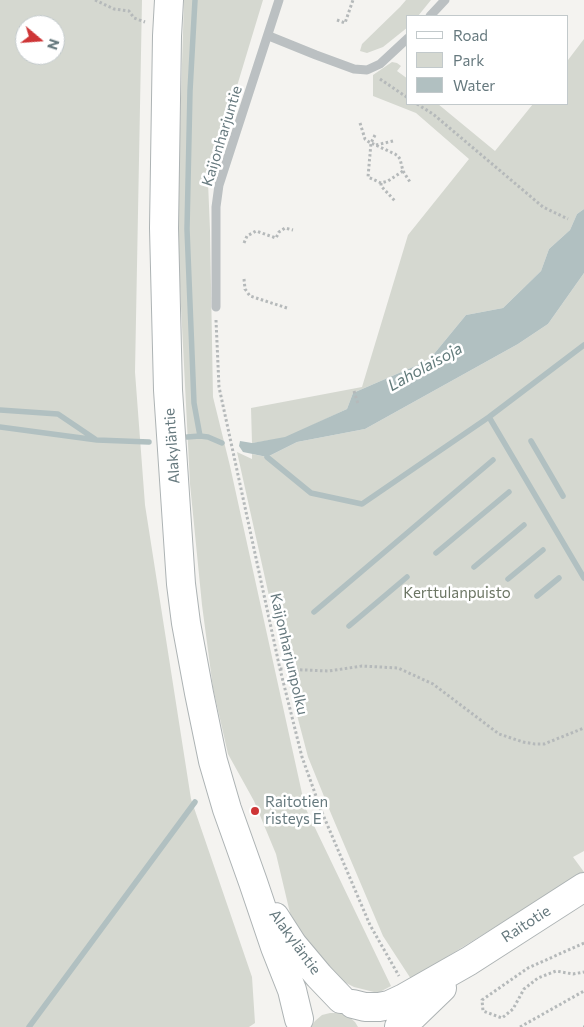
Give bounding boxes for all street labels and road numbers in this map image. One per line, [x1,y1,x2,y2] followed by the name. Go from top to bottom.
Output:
[198,83,246,189] street label: Kaijonharjuntie
[160,407,184,485] street label: Alakyläntie
[266,591,312,717] street label: Kaijonharjunpolku
[498,902,554,946] street label: Raitotie
[265,906,325,978] street label: Alakyläntie

